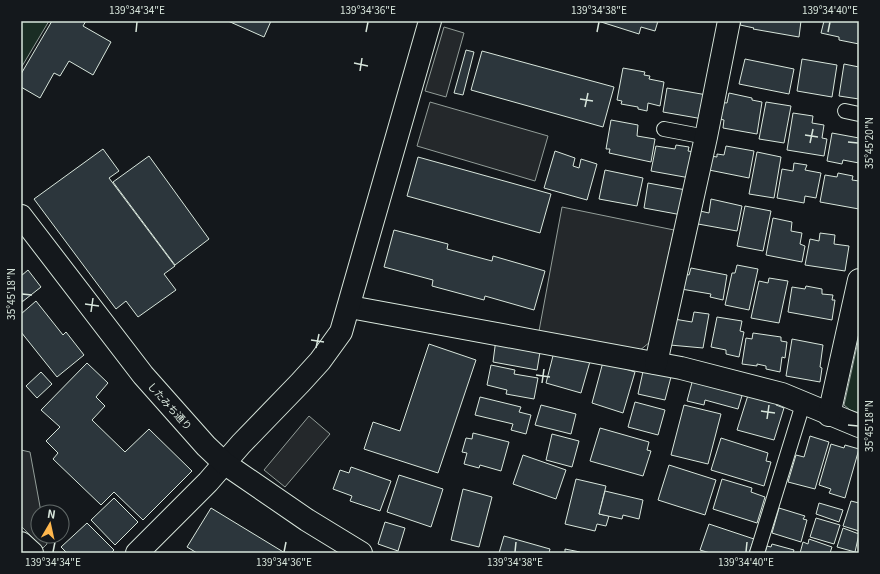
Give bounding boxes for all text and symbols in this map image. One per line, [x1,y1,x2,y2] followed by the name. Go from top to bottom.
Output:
[109,2,165,17] text: 139°34'34"E
[340,2,396,17] text: 139°34'36"E
[571,2,627,17] text: 139°34'38"E
[802,2,858,17] text: 139°34'40"E
[861,117,876,169] text: 35°45'20"N
[3,268,18,320] text: 35°45'18"N
[145,378,196,433] street label: したみち通り
[861,400,876,452] text: 35°45'18"N
[30,504,70,544] north arrow
[46,505,57,522] text: N
[25,554,81,569] text: 139°34'34"E
[256,554,312,569] text: 139°34'36"E
[487,554,543,569] text: 139°34'38"E
[718,554,774,569] text: 139°34'40"E

